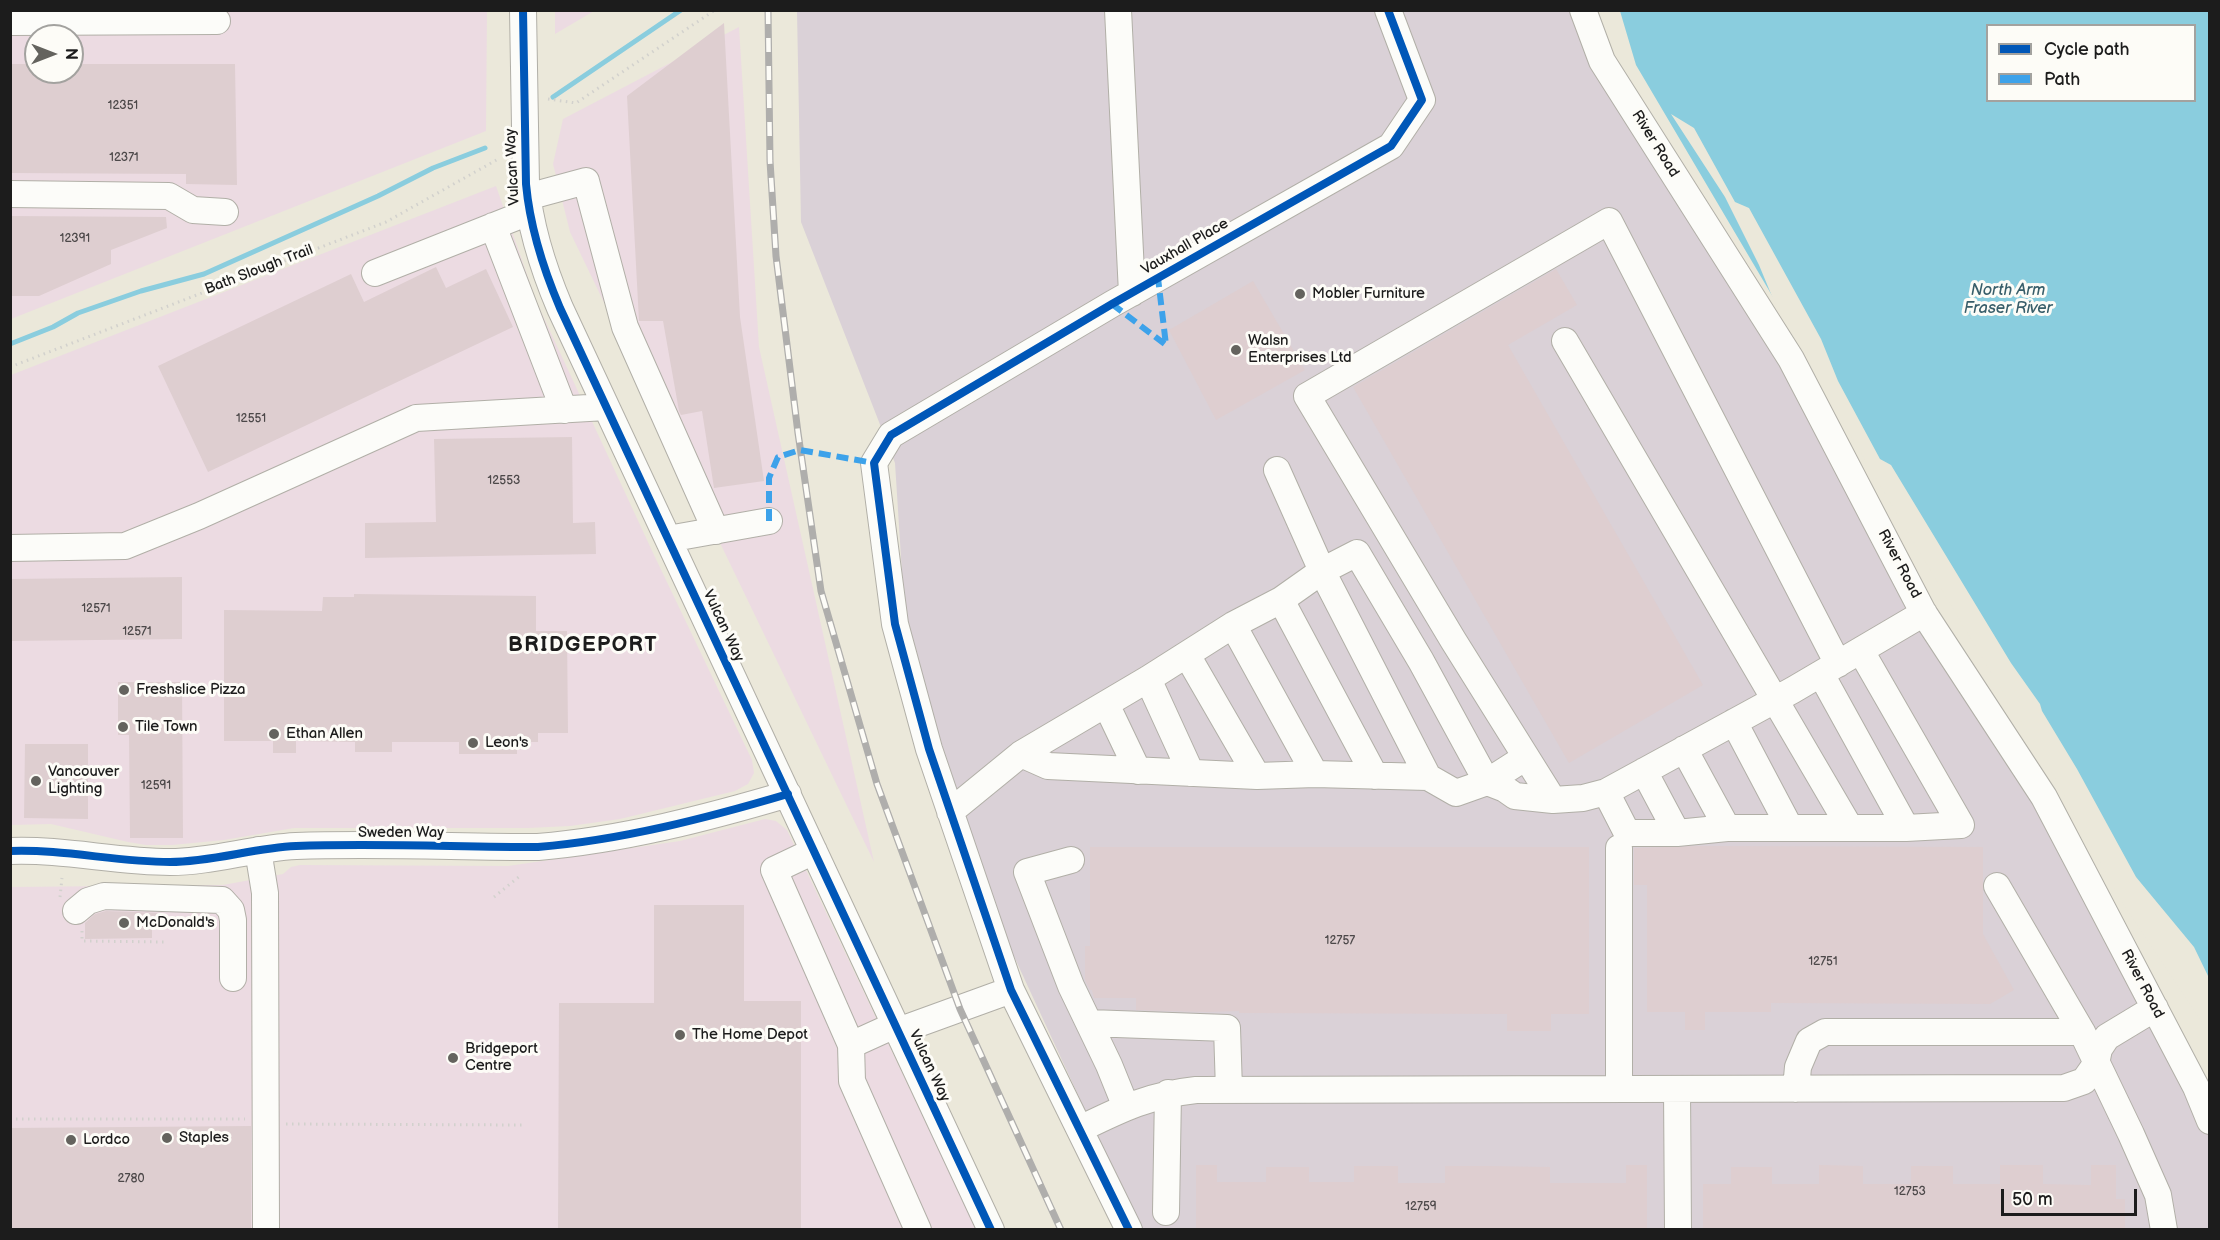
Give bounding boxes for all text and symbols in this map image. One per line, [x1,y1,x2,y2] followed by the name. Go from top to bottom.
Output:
[24,24,84,84] north arrow
[1986,24,2196,102] legend
[2044,39,2130,60] text: Cycle path
[61,48,80,60] text: N
[2044,69,2080,90] text: Path
[108,99,138,113] house number: 12351
[1627,107,1683,181] street label: River Road
[502,128,524,206] street label: Vulcan Way
[109,151,139,165] house number: 12371
[1138,215,1232,279] street label: Vauxhall Place
[60,232,90,246] house number: 12391
[202,241,316,299] street label: Bath Slough Trail
[1964,281,2052,319] water label: North Arm Fraser River
[1312,285,1425,303] place label: Mobler Furniture
[1293,287,1307,301] marker: Mobler Furniture
[1248,332,1352,367] place label: Walsn Enterprises Ltd
[1229,343,1243,357] marker: Walsn Enterprises Ltd
[236,412,266,426] house number: 12551
[488,474,520,488] house number: 12553
[1873,527,1925,601] street label: River Road
[699,587,747,665] street label: Vulcan Way
[81,602,111,616] house number: 12571
[122,625,152,639] house number: 12571
[508,633,658,659] district label: BRIDGEPORT
[136,681,245,699] place label: Freshslice Pizza
[117,683,131,697] marker: Freshslice Pizza
[135,718,198,736] place label: Tile Town
[116,720,130,734] marker: Tile Town
[286,725,363,743] place label: Ethan Allen
[267,727,281,741] marker: Ethan Allen
[485,734,529,752] place label: Leon's
[466,736,480,750] marker: Leon's
[48,763,119,798] place label: Vancouver Lighting
[29,774,43,788] marker: Vancouver Lighting
[141,779,171,793] house number: 12591
[358,824,444,842] street label: Sweden Way
[136,914,215,932] place label: McDonald's
[117,916,131,930] marker: McDonald's
[1325,934,1355,948] house number: 12757
[2116,947,2168,1021] street label: River Road
[1808,955,1838,969] house number: 12751
[692,1026,808,1044] place label: The Home Depot
[905,1027,953,1105] street label: Vulcan Way
[673,1028,687,1042] marker: The Home Depot
[465,1040,538,1075] place label: Bridgeport Centre
[446,1051,460,1065] marker: Bridgeport Centre
[179,1129,229,1147] place label: Staples
[83,1131,130,1149] place label: Lordco
[160,1131,174,1145] marker: Staples
[64,1133,78,1147] marker: Lordco
[117,1172,145,1186] house number: 2780
[2004,1177,2140,1215] scale bar
[1894,1185,1926,1199] house number: 12753
[2012,1189,2053,1210] text: 50 m
[1405,1200,1437,1214] house number: 12759

